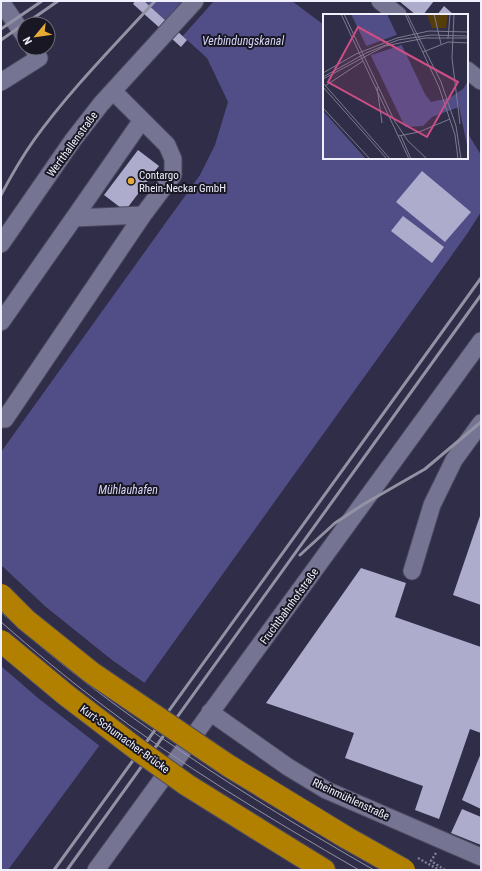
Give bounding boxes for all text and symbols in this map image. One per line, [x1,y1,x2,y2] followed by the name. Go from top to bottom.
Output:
[323,14,468,159] inset map
[16,16,56,56] north arrow
[20,34,35,47] text: N
[202,34,284,48] water label: Verbindungskanal
[44,109,100,179] street label: Werfthallenstraße
[139,169,226,195] place label: Contargo Rhein-Neckar GmbH
[126,176,136,186] marker: Contargo Rhein-Neckar GmbH
[98,483,158,497] water label: Mühlauhafen
[257,566,321,647] street label: Fruchtbahnhofstraße
[78,703,172,776] street label: Kurt-Schumacher-Brücke
[310,776,391,823] street label: Rheinmühlenstraße

